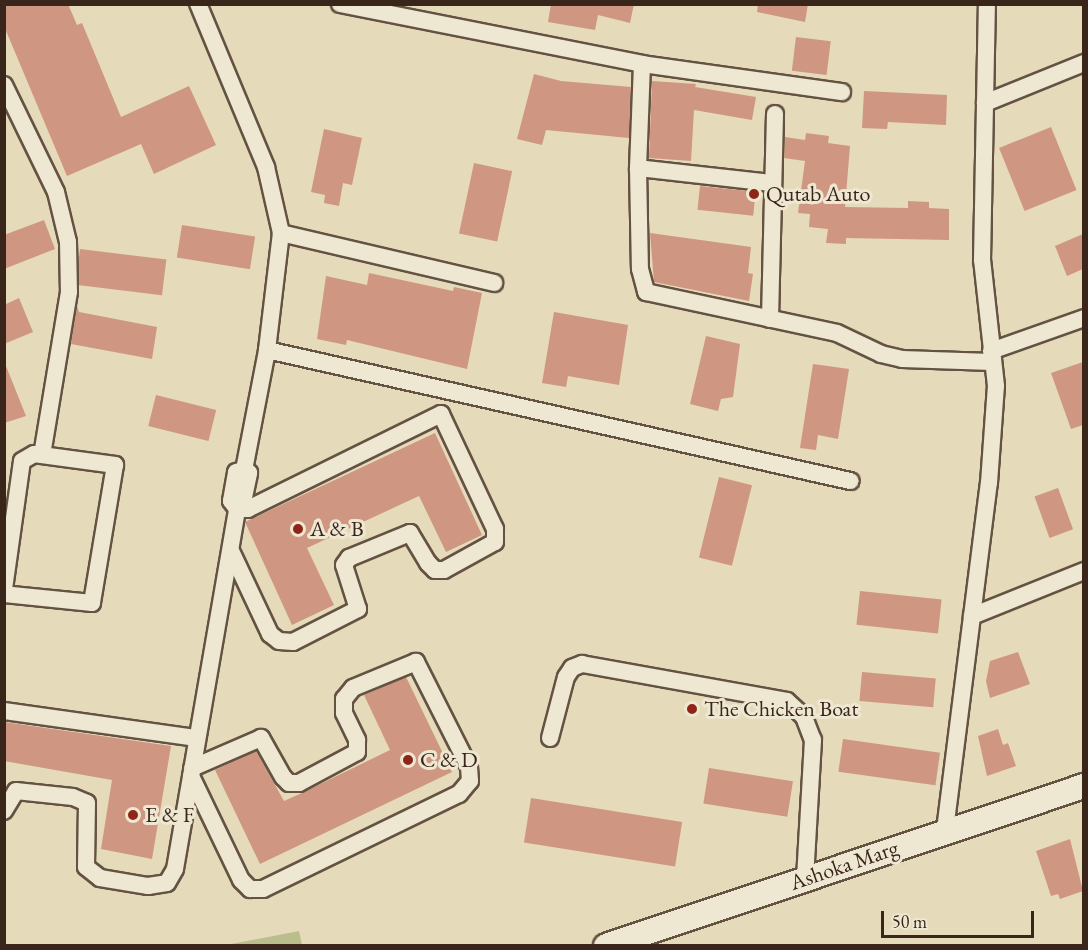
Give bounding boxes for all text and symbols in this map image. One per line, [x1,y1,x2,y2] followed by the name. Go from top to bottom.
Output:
[766,181,870,207] place label: Qutab Auto
[747,187,761,201] marker: Qutab Auto
[310,516,364,542] place label: A & B
[291,522,305,536] marker: A & B
[704,696,858,722] place label: The Chicken Boat
[685,702,699,716] marker: The Chicken Boat
[420,747,478,773] place label: C & D
[401,753,415,767] marker: C & D
[145,802,194,828] place label: E & F
[126,808,140,822] marker: E & F
[786,834,902,896] street label: Ashoka Marg
[884,899,1037,937] scale bar
[892,910,927,933] text: 50 m

